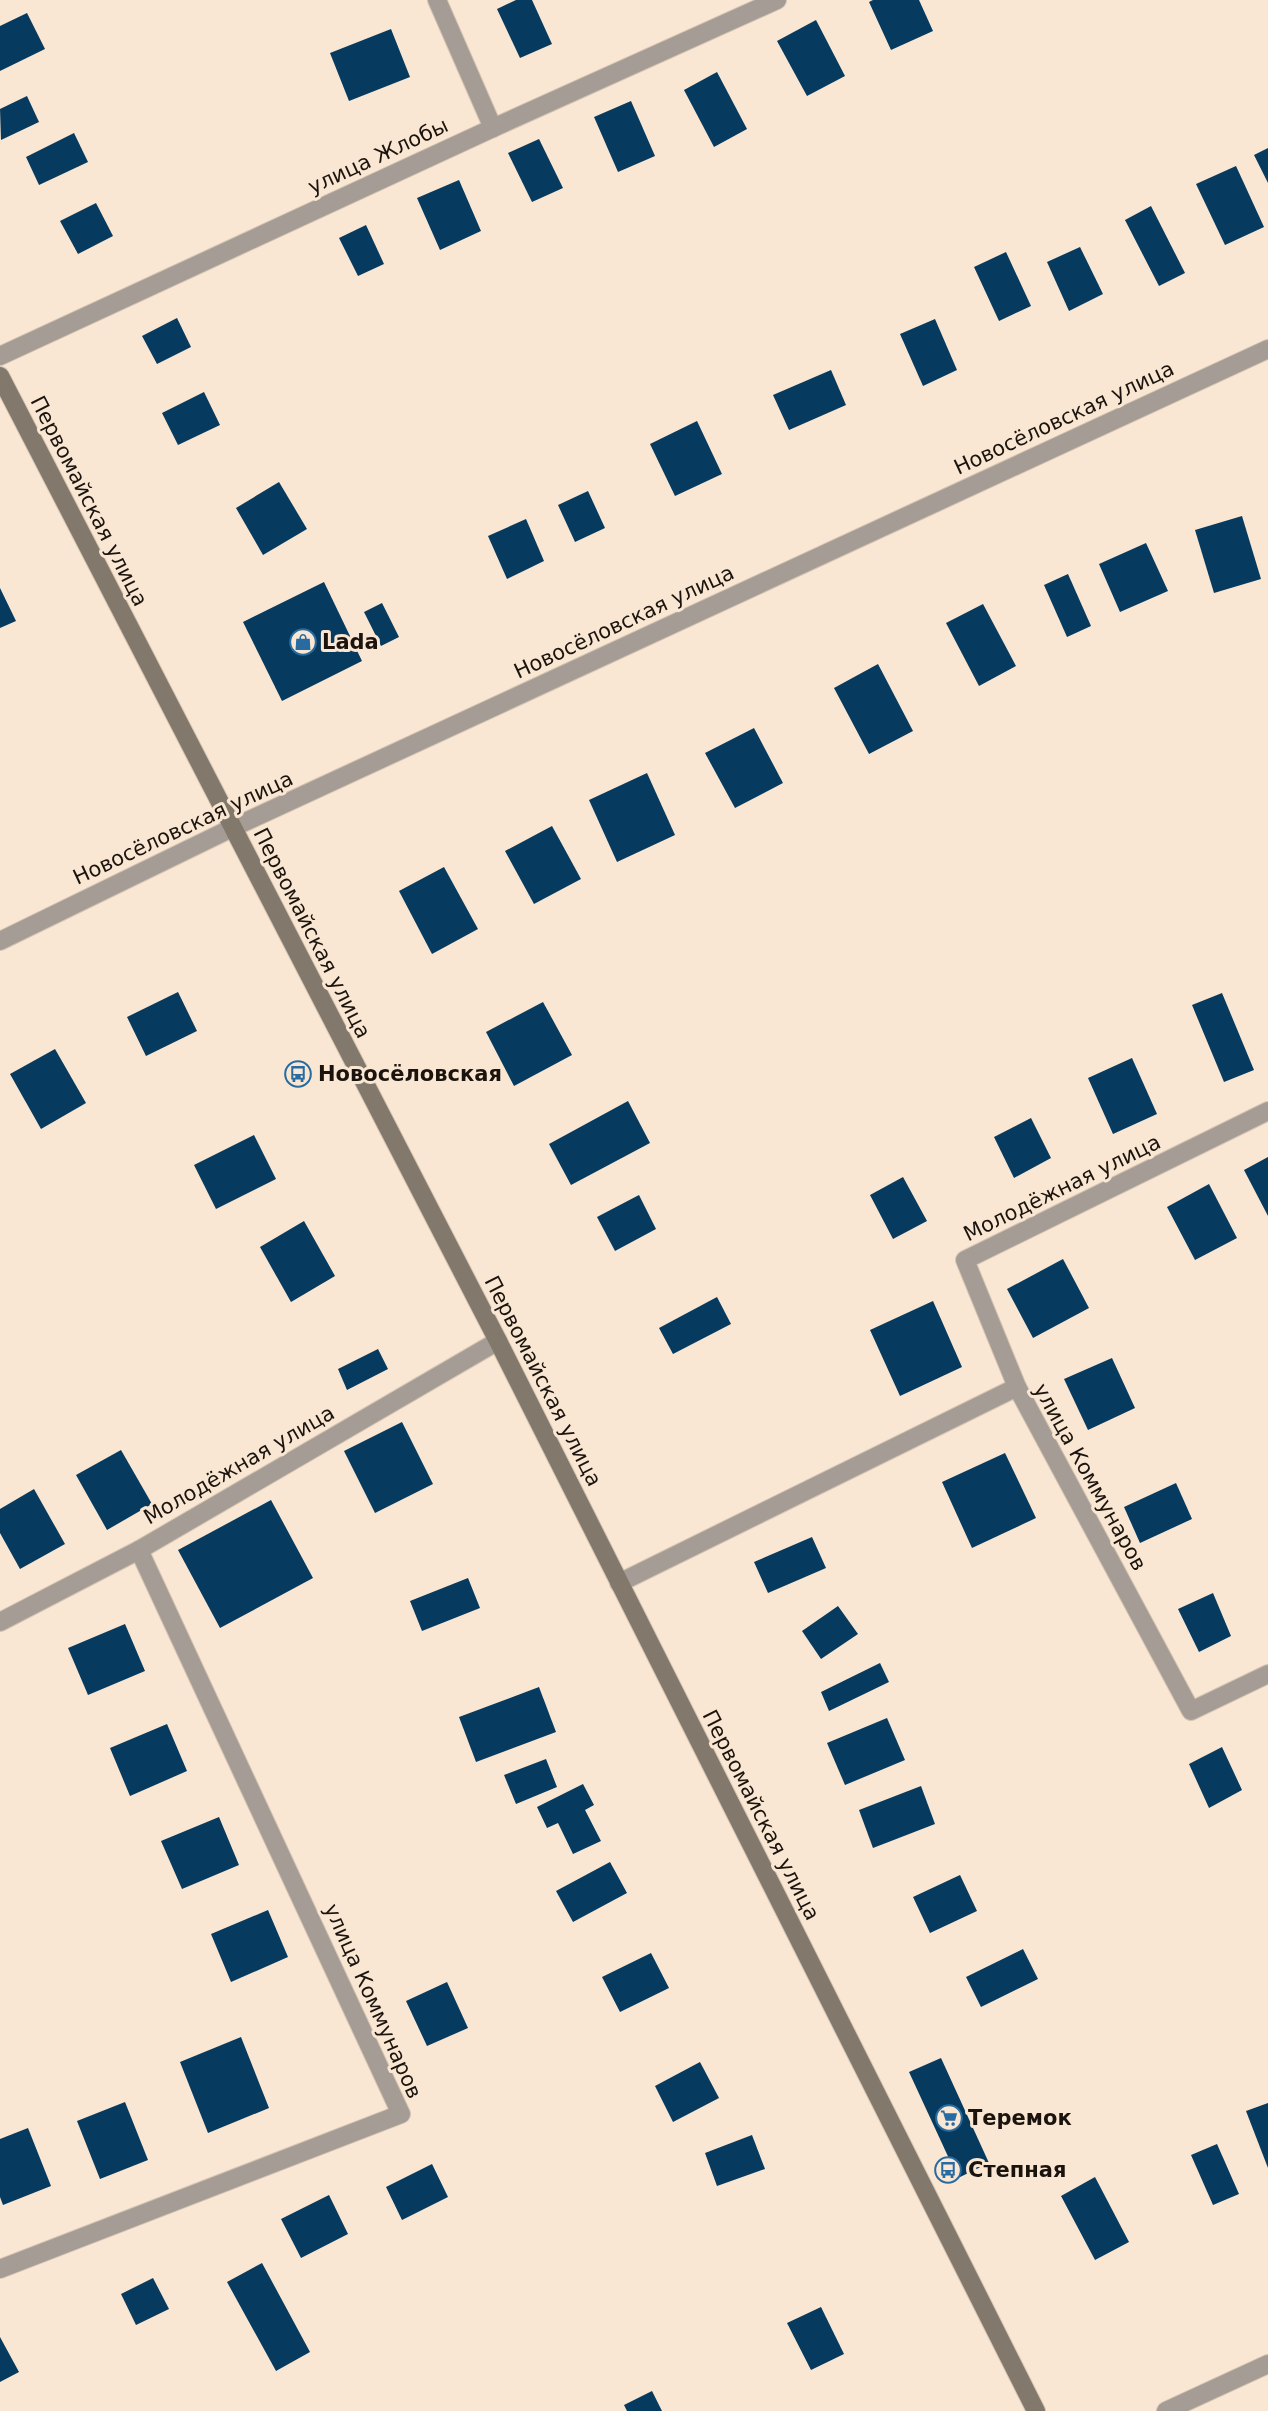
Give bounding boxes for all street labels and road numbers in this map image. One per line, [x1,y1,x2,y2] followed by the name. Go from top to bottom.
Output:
[304,113,452,199] street label: улица Жлобы
[950,356,1178,480] street label: Новосёловская улица
[25,392,153,610] street label: Первомайская улица
[510,560,738,684] street label: Новосёловская улица
[69,766,297,890] street label: Новосёловская улица
[248,824,376,1042] street label: Первомайская улица
[960,1130,1164,1246] street label: Молодёжная улица
[479,1272,607,1490] street label: Первомайская улица
[1029,1379,1151,1575] street label: улица Коммунаров
[139,1401,339,1529] street label: Молодёжная улица
[697,1706,825,1924] street label: Первомайская улица
[319,1900,427,2102] street label: улица Коммунаров

